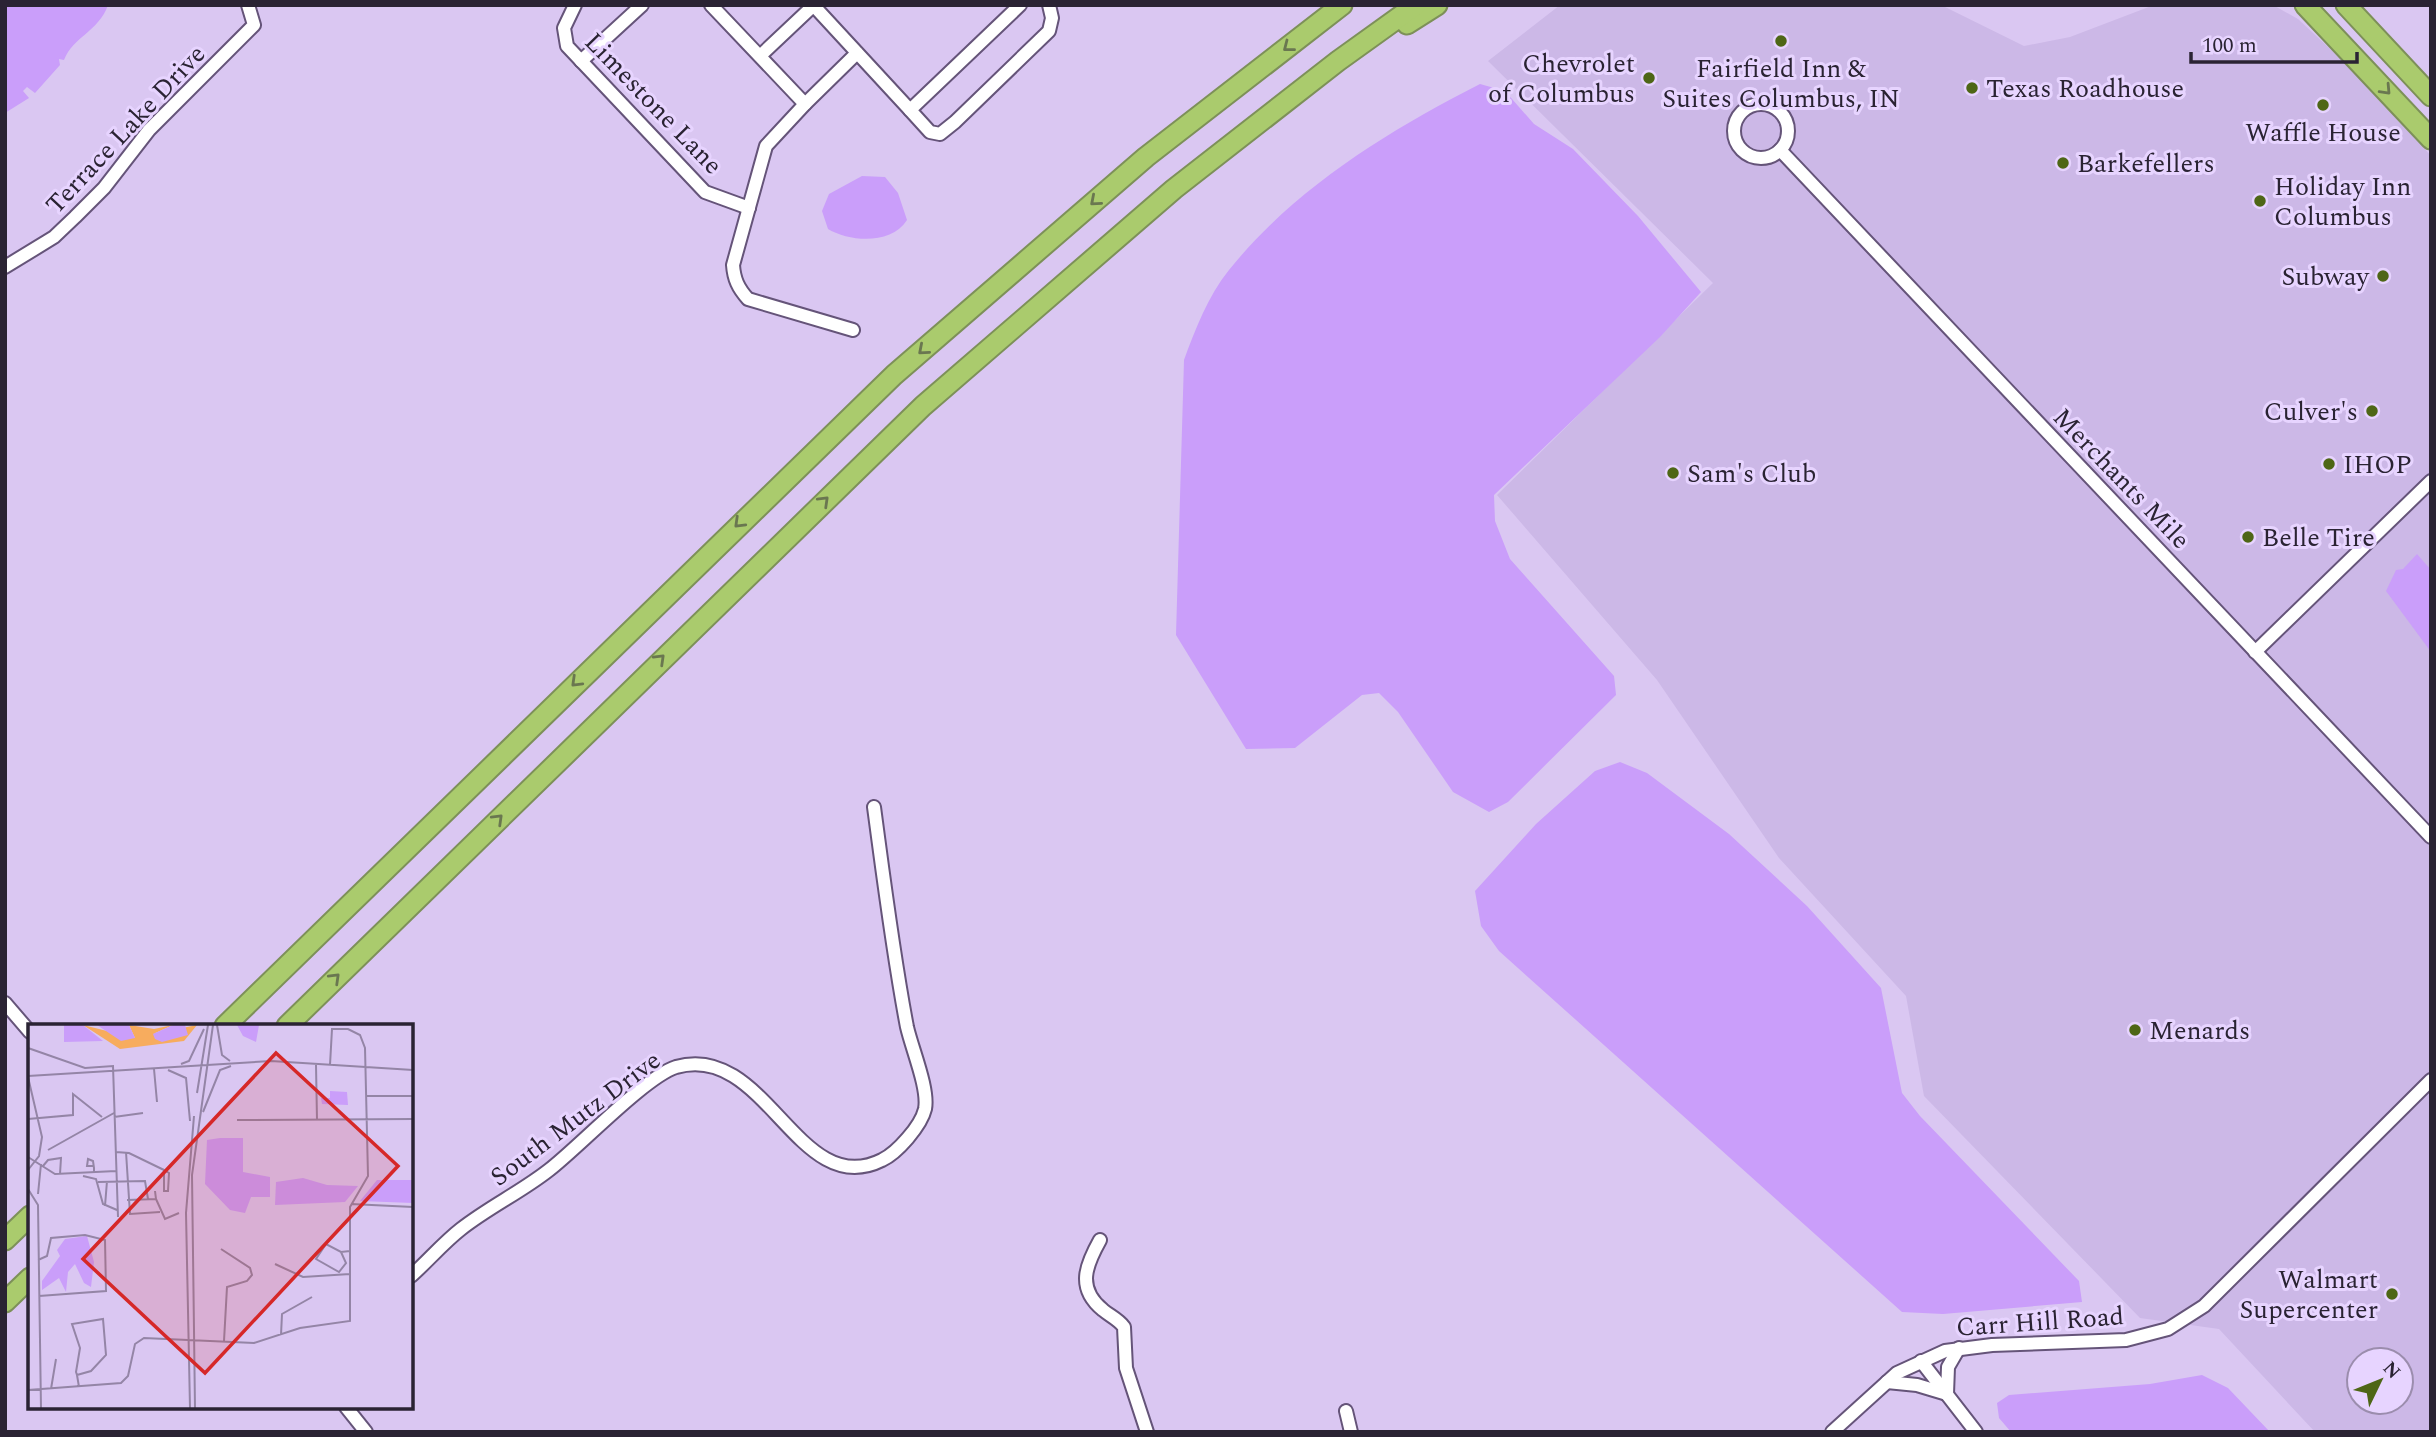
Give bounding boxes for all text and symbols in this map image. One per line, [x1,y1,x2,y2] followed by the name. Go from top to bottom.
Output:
[2191,21,2357,65] scale bar
[575,23,732,184] street label: Limestone Lane
[2202,30,2257,62] text: 100 m
[1773,33,1789,49] marker: Fairfield Inn & Suites Columbus, IN
[36,36,215,224] street label: Terrace Lake Drive
[1283,39,1296,52] one-way arrow
[1488,44,1635,114] place label: Chevrolet of Columbus
[1662,49,1900,119] place label: Fairfield Inn & Suites Columbus, IN
[1986,69,2184,109] place label: Texas Roadhouse
[1641,70,1657,86] marker: Chevrolet of Columbus
[1964,80,1980,96] marker: Texas Roadhouse
[2377,82,2390,95] one-way arrow
[2315,97,2331,113] marker: Waffle House
[2245,113,2401,153] place label: Waffle House
[2077,144,2215,184] place label: Barkefellers
[2055,155,2071,171] marker: Barkefellers
[2274,167,2411,237] place label: Holiday Inn Columbus
[1090,193,1103,205] one-way arrow
[2252,193,2268,209] marker: Holiday Inn Columbus
[2281,257,2371,297] place label: Subway
[2375,268,2391,284] marker: Subway
[918,342,931,354] one-way arrow
[2264,392,2358,432] place label: Culver's
[2043,399,2199,559] street label: Merchants Mile
[2364,403,2380,419] marker: Culver's
[2343,445,2412,485] place label: IHOP
[1687,454,1816,494] place label: Sam's Club
[2321,456,2337,472] marker: IHOP
[1665,465,1681,481] marker: Sam's Club
[816,497,829,510] one-way arrow
[735,515,748,527] one-way arrow
[2262,518,2375,558] place label: Belle Tire
[2240,529,2256,545] marker: Belle Tire
[652,655,665,668] one-way arrow
[572,673,585,686] one-way arrow
[490,814,503,827] one-way arrow
[327,973,340,986] one-way arrow
[2149,1011,2250,1051] place label: Menards
[2127,1022,2143,1038] marker: Menards
[28,1024,413,1409] inset map
[482,1041,670,1197] street label: South Mutz Drive
[2240,1260,2378,1330] place label: Walmart Supercenter
[2384,1286,2400,1302] marker: Walmart Supercenter
[1955,1296,2125,1348] street label: Carr Hill Road
[2345,1346,2415,1416] north arrow
[2375,1355,2407,1386] text: N

